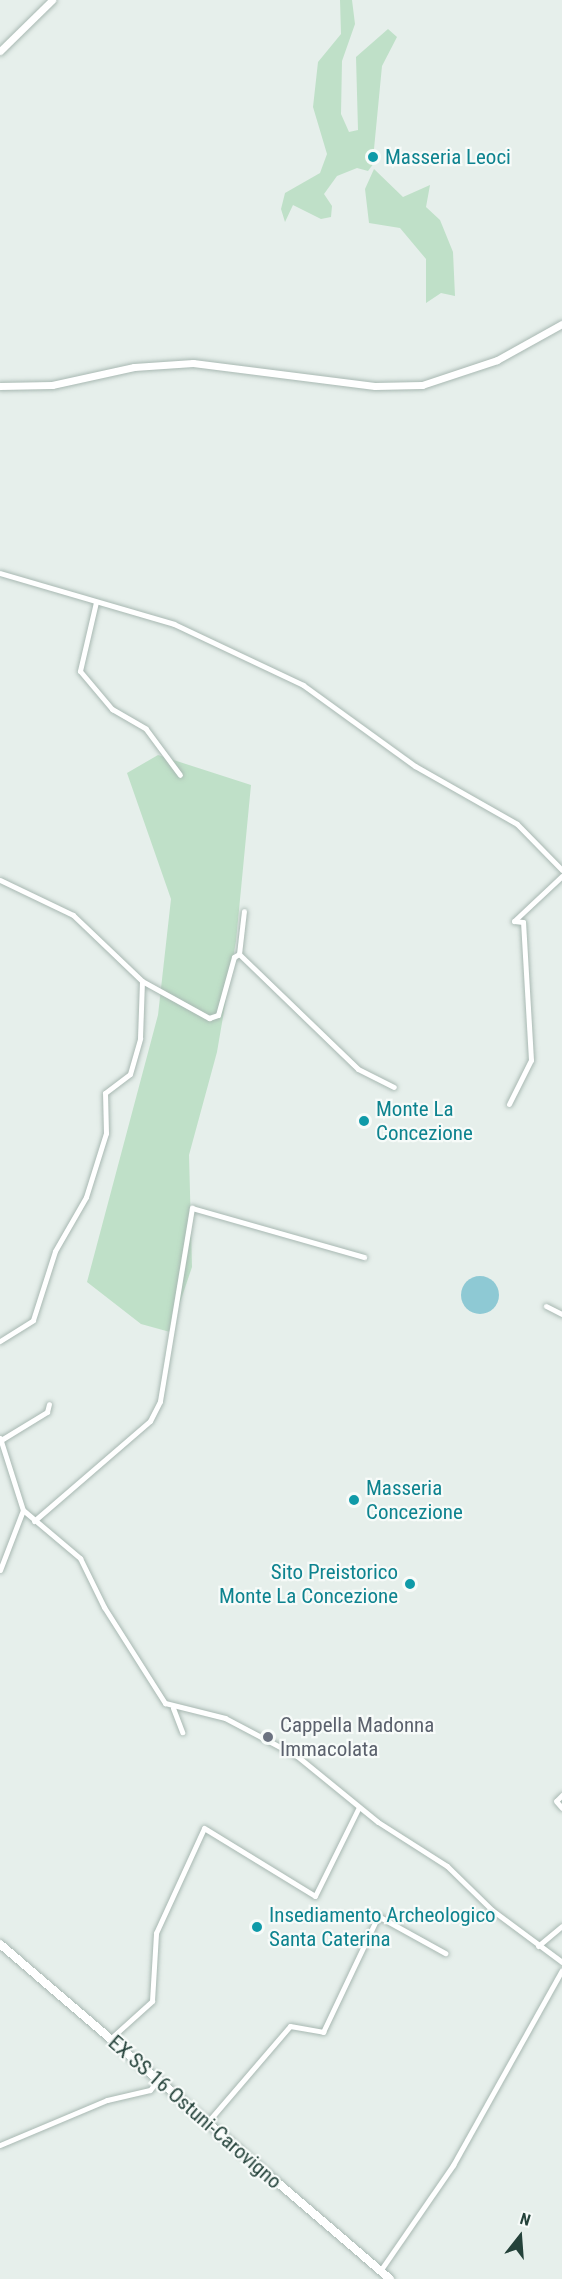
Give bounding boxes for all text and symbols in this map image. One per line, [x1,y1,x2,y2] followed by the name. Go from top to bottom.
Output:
[385,144,511,170] place label: Masseria Leoci
[366,150,380,164] marker: Masseria Leoci
[376,1096,473,1146] place label: Monte La Concezione
[357,1114,371,1128] marker: Monte La Concezione
[366,1475,463,1525] place label: Masseria Concezione
[347,1493,361,1507] marker: Masseria Concezione
[219,1559,398,1609] place label: Sito Preistorico Monte La Concezione
[403,1577,417,1591] marker: Sito Preistorico Monte La Concezione
[280,1712,434,1762] place label: Cappella Madonna Immacolata
[261,1730,275,1744] marker: Cappella Madonna Immacolata
[269,1902,496,1952] place label: Insediamento Archeologico Santa Caterina
[250,1920,264,1934] marker: Insediamento Archeologico Santa Caterina
[103,2030,287,2194] street label: EX SS 16 Ostuni-Carovigno
[490,2207,550,2267] north arrow
[518,2209,533,2230] text: N

